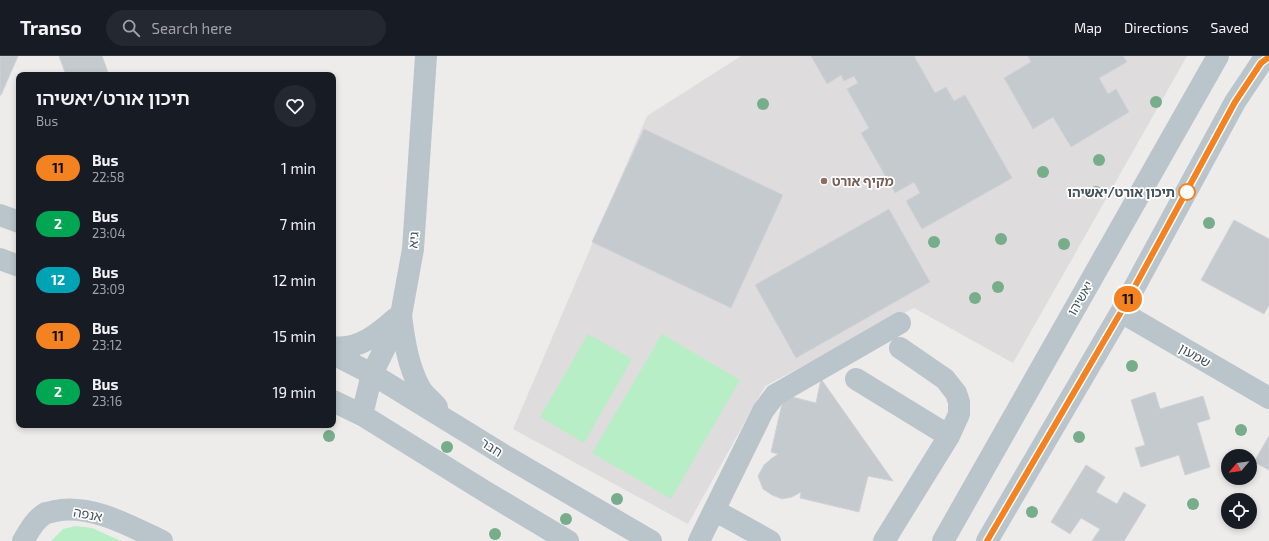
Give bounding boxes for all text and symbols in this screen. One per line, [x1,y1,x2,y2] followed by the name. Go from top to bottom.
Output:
[106,10,386,46] search box
[20,16,82,39] text: Transo
[120,17,142,39] icon: search
[152,19,232,37] text: Search here
[1074,19,1102,36] text: Map
[1124,19,1189,36] text: Directions
[1211,19,1249,36] text: Saved
[274,85,316,127] button: heart
[36,86,190,109] text: תיכון אורט/יאשיהו
[36,113,58,129] text: Bus
[92,151,118,169] text: Bus
[52,159,64,176] text: 11
[281,159,316,177] text: 1 min
[92,169,125,185] text: 22:58
[832,173,894,189] place label: מקיף אורט
[819,176,829,186] marker: מקיף אורט
[1178,183,1196,201] marker: תיכון אורט/יאשיהו
[1068,184,1175,200] place label: תיכון אורט/יאשיהו
[92,207,118,225] text: Bus
[54,215,62,232] text: 2
[279,215,316,233] text: 7 min
[92,225,125,241] text: 23:04
[404,231,422,249] street label: גיא
[92,263,118,281] text: Bus
[51,271,65,288] text: 12
[273,271,316,289] text: 12 min
[1064,278,1096,318] street label: יאשיהו
[92,281,125,297] text: 23:09
[1110,286,1146,312] line badge: 11
[1122,290,1134,307] text: 11
[92,319,118,337] text: Bus
[52,327,64,344] text: 11
[273,327,316,345] text: 15 min
[92,337,122,353] text: 23:12
[1176,340,1214,370] street label: שמעון
[92,375,118,393] text: Bus
[54,383,62,400] text: 2
[273,383,316,401] text: 19 min
[92,393,122,409] text: 23:16
[478,434,506,460] street label: חבר
[1221,449,1257,485] north arrow
[1221,449,1257,529] map controls
[1221,493,1257,529] button: locate
[72,503,104,525] street label: אנפה

